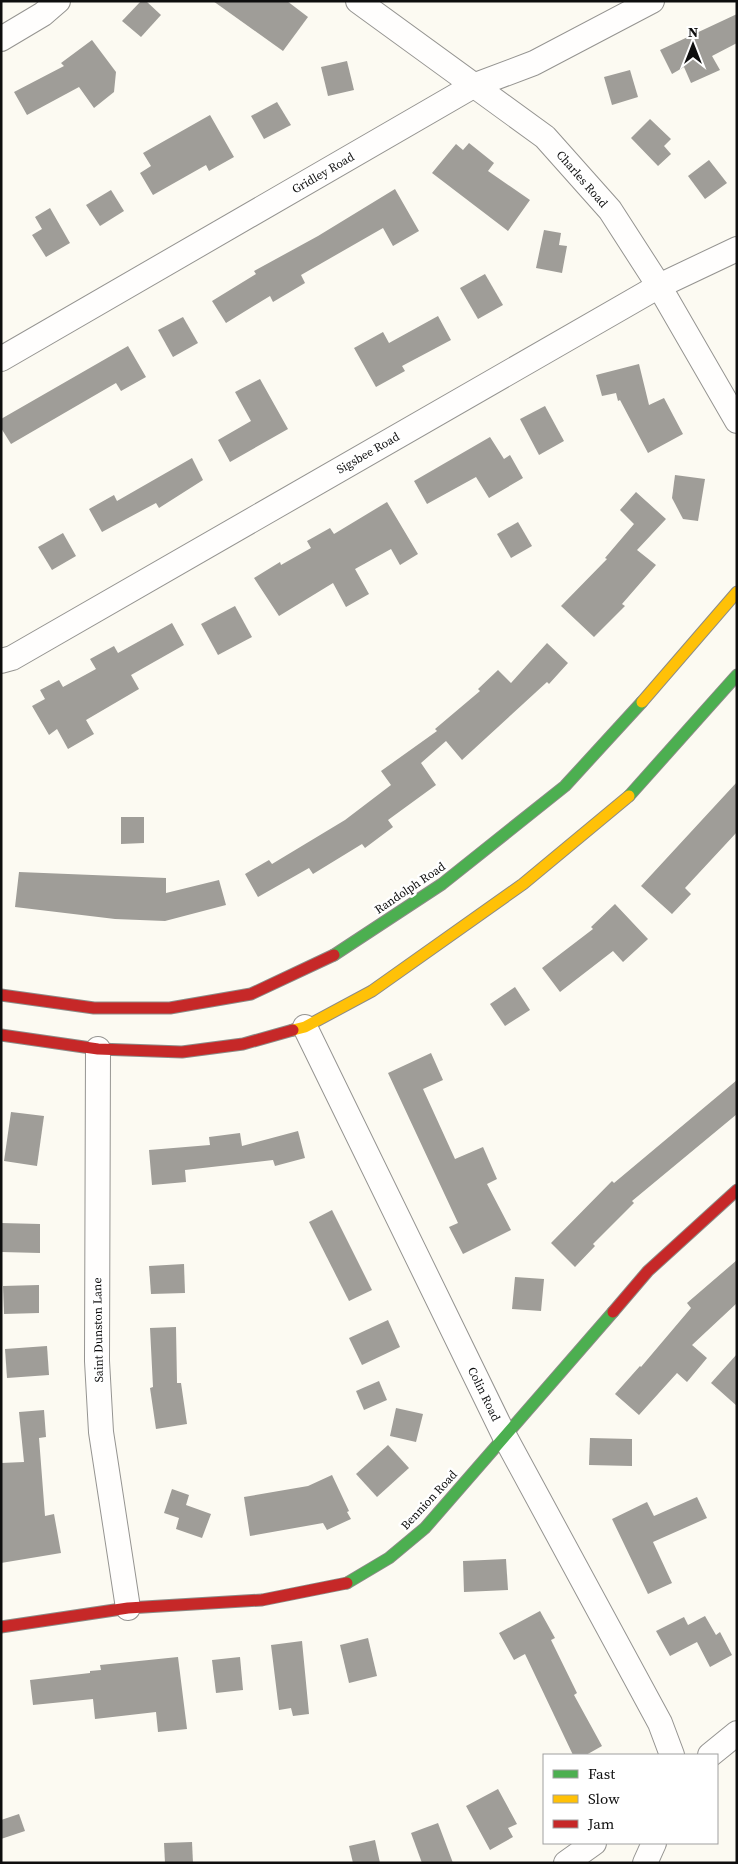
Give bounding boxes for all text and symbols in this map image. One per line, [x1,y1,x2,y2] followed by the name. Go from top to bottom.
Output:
[668,20,718,70] north arrow
[688,22,698,42] text: N
[553,147,611,211] street label: Charles Road
[289,149,357,197] street label: Gridley Road
[334,428,403,477] street label: Sigsbee Road
[372,858,449,918] street label: Randolph Road
[89,1277,107,1383] street label: Saint Dunston Lane
[464,1364,504,1424] street label: Colin Road
[397,1467,461,1533] street label: Bennion Road
[543,1754,718,1844] legend
[588,1763,615,1784] text: Fast
[588,1788,620,1809] text: Slow
[587,1813,615,1834] text: Jam

